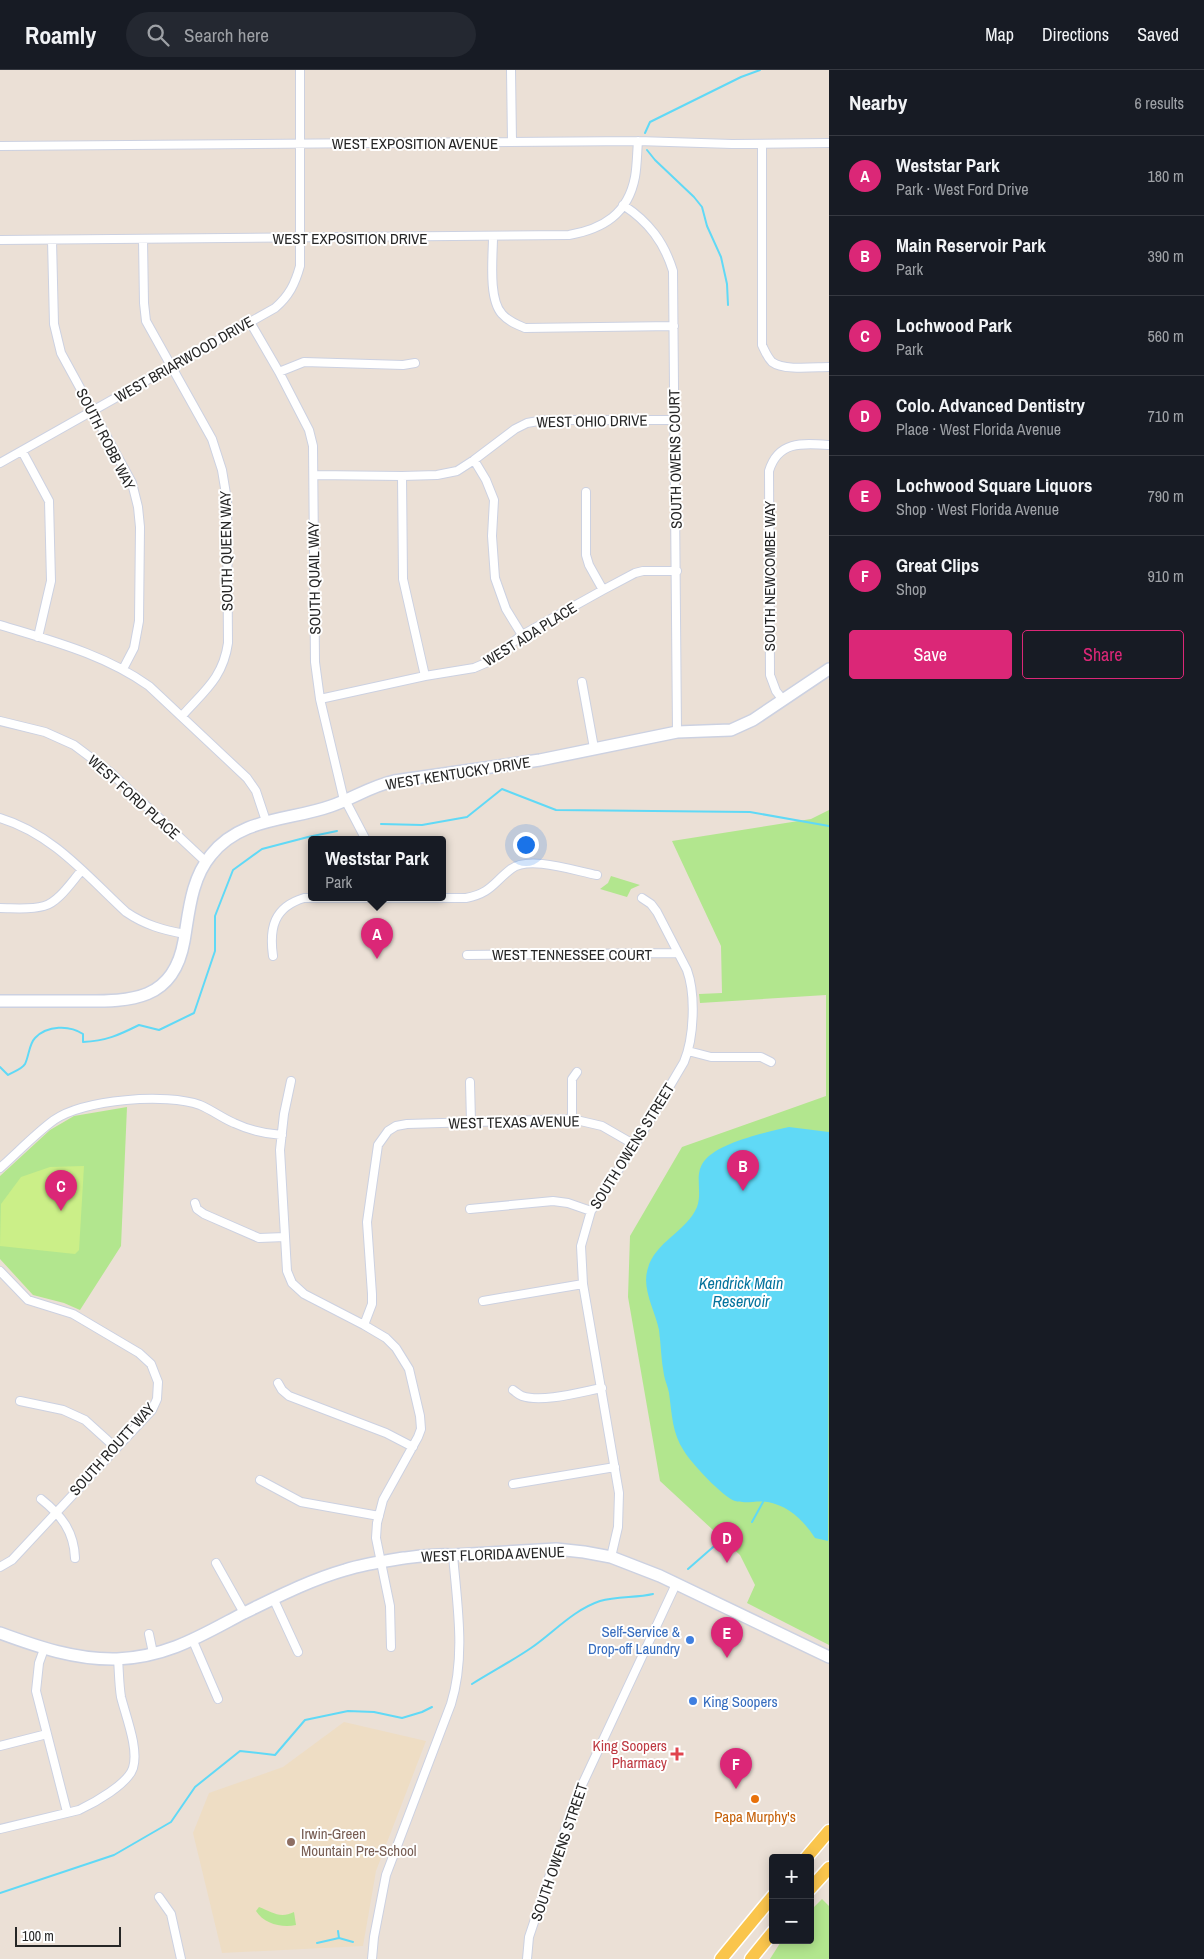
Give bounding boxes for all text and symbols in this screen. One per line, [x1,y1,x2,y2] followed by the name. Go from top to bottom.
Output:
[126,12,476,57] search box
[25,19,96,51] text: Roamly
[144,21,172,49] icon: search
[184,22,269,48] text: Search here
[985,22,1014,47] text: Map
[1042,22,1109,47] text: Directions
[1137,22,1179,47] text: Saved
[849,88,907,117] text: Nearby
[1134,92,1184,114] text: 6 results
[332,133,498,154] street label: WEST EXPOSITION AVENUE
[896,152,1000,178] text: Weststar Park
[860,165,870,187] text: A
[1148,165,1184,187] text: 180 m
[896,178,1029,200] text: Park · West Ford Drive
[273,228,427,249] street label: WEST EXPOSITION DRIVE
[896,232,1046,258] text: Main Reservoir Park
[860,245,870,267] text: B
[1148,245,1184,267] text: 390 m
[896,258,923,280] text: Park
[111,311,257,407] street label: WEST BRIARWOOD DRIVE
[896,312,1012,338] text: Lochwood Park
[860,325,870,347] text: C
[1148,325,1184,347] text: 560 m
[896,338,923,360] text: Park
[71,385,141,494] street label: SOUTH ROBB WAY
[663,388,687,529] street label: SOUTH OWENS COURT
[896,392,1085,418] text: Colo. Advanced Dentistry
[860,405,870,427] text: D
[1148,405,1184,427] text: 710 m
[536,410,648,432] street label: WEST OHIO DRIVE
[896,418,1061,440] text: Place · West Florida Avenue
[896,472,1093,498] text: Lochwood Square Liquors
[861,485,869,507] text: E
[1148,485,1184,507] text: 790 m
[214,490,238,611] street label: SOUTH QUEEN WAY
[896,498,1059,520] text: Shop · West Florida Avenue
[759,500,780,651] street label: SOUTH NEWCOMBE WAY
[303,521,325,635] street label: SOUTH QUAIL WAY
[896,552,979,578] text: Great Clips
[861,565,869,587] text: F
[1148,565,1184,587] text: 910 m
[896,578,927,600] text: Shop
[479,597,581,671] street label: WEST ADA PLACE
[849,630,1012,679] button: Save
[1022,630,1184,679] button: Share
[83,750,185,844] street label: WEST FORD PLACE
[384,751,532,795] street label: WEST KENTUCKY DRIVE
[513,832,539,858] your location
[308,836,446,901] popup
[325,845,429,871] text: Weststar Park
[325,871,352,893] text: Park
[361,918,393,959] pin: A
[492,944,652,965] street label: WEST TENNESSEE COURT
[585,1079,680,1213] street label: SOUTH OWENS STREET
[448,1110,580,1134] street label: WEST TEXAS AVENUE
[727,1150,759,1191] pin: B
[45,1170,77,1211] pin: C
[699,1272,783,1312] water label: Kendrick Main Reservoir
[64,1397,160,1500] street label: SOUTH ROUTT WAY
[711,1522,743,1563] pin: D
[421,1541,565,1567] street label: WEST FLORIDA AVENUE
[711,1617,743,1658] pin: E
[588,1621,681,1659] place label: Self-Service & Drop-off Laundry
[684,1634,696,1646] marker: Self-Service & Drop-off Laundry
[703,1691,778,1712] place label: King Soopers
[687,1695,699,1707] marker: King Soopers
[592,1735,668,1773] place label: King Soopers Pharmacy
[671,1748,683,1760] marker: King Soopers Pharmacy
[720,1748,752,1789] pin: F
[525,1780,593,1924] street label: SOUTH OWENS STREET
[749,1793,761,1805] marker: Papa Murphy's
[714,1806,796,1827] place label: Papa Murphy's
[301,1823,417,1861] place label: Irwin-Green Mountain Pre-School
[285,1836,297,1848] marker: Irwin-Green Mountain Pre-School
[769,1854,814,1944] map controls
[769,1854,814,1899] button: +
[769,1899,814,1944] button: −
[15,1924,121,1947] scale bar
[22,1927,54,1945] text: 100 m

